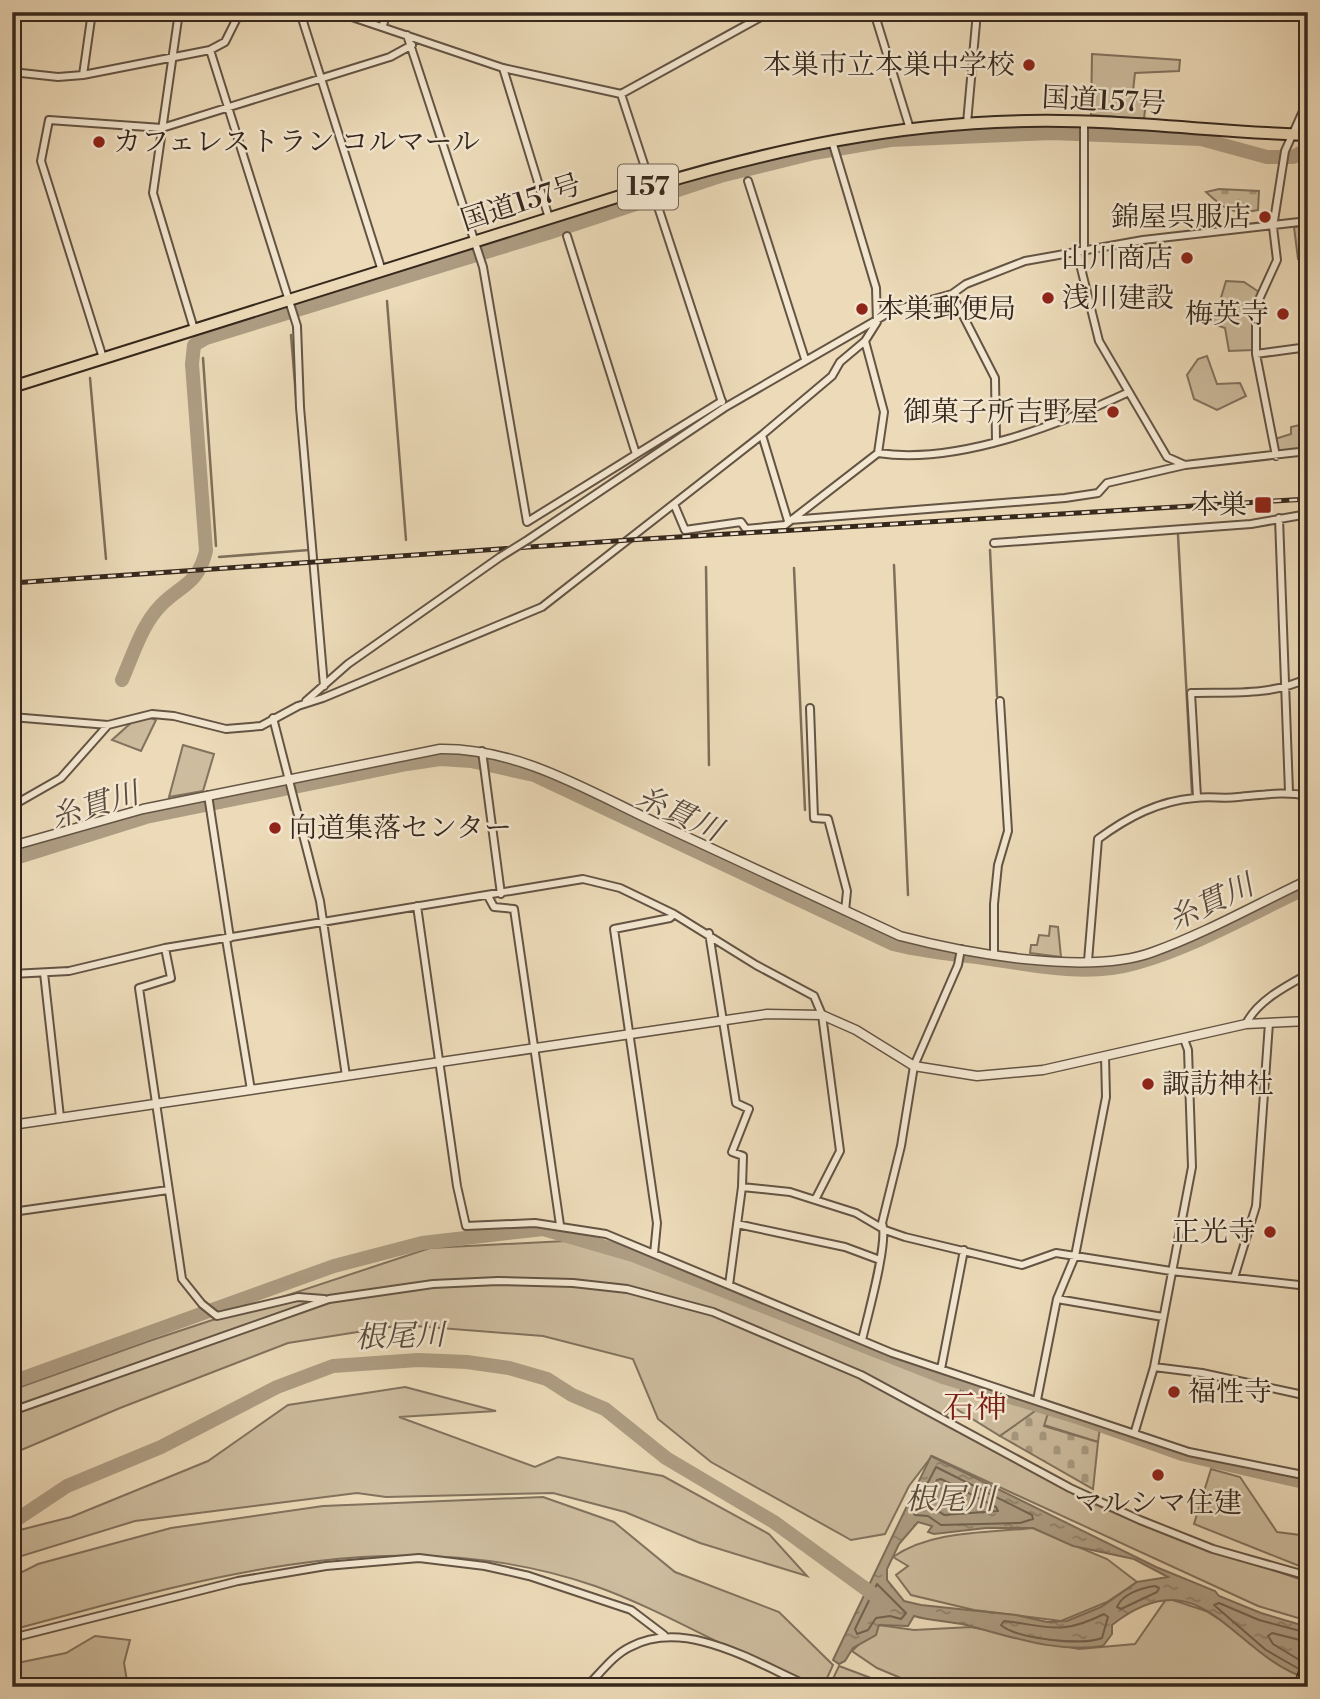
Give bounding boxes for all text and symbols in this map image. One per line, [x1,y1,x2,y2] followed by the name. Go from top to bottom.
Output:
[763,48,1015,83] place label: 本巣市立本巣中学校
[1021,57,1037,73] marker: 本巣市立本巣中学校
[1041,80,1167,122] street label: 国道157号
[113,125,480,160] place label: カフェレストラン コルマール
[91,134,107,150] marker: カフェレストラン コルマール
[618,164,678,210] road number: 157
[456,167,586,239] street label: 国道157号
[1111,200,1251,235] place label: 錦屋呉服店
[1257,209,1273,225] marker: 錦屋呉服店
[1061,241,1173,276] place label: 山川商店
[1179,250,1195,266] marker: 山川商店
[1062,281,1174,316] place label: 浅川建設
[1040,290,1056,306] marker: 浅川建設
[876,292,1016,327] place label: 本巣郵便局
[1185,297,1269,332] place label: 梅英寺
[854,301,870,317] marker: 本巣郵便局
[1275,306,1291,322] marker: 梅英寺
[903,395,1099,430] place label: 御菓子所吉野屋
[1105,404,1121,420] marker: 御菓子所吉野屋
[1191,488,1247,523] place label: 本巣
[1253,495,1273,515] marker: 本巣
[46,774,146,837] water label: 糸貫川
[630,778,731,852] water label: 糸貫川
[289,811,512,846] place label: 向道集落センター
[267,820,283,836] marker: 向道集落センター
[1162,865,1263,939] water label: 糸貫川
[1162,1067,1274,1102] place label: 諏訪神社
[1140,1076,1156,1092] marker: 諏訪神社
[1172,1215,1256,1250] place label: 正光寺
[1262,1224,1278,1240] marker: 正光寺
[354,1316,449,1358] water label: 根尾川
[1188,1375,1272,1410] place label: 福性寺
[1166,1384,1182,1400] marker: 福性寺
[943,1388,1007,1428] district label: 石神
[1150,1467,1166,1483] marker: マルシマ住建
[905,1481,998,1519] water label: 根尾川
[1074,1486,1242,1521] place label: マルシマ住建

